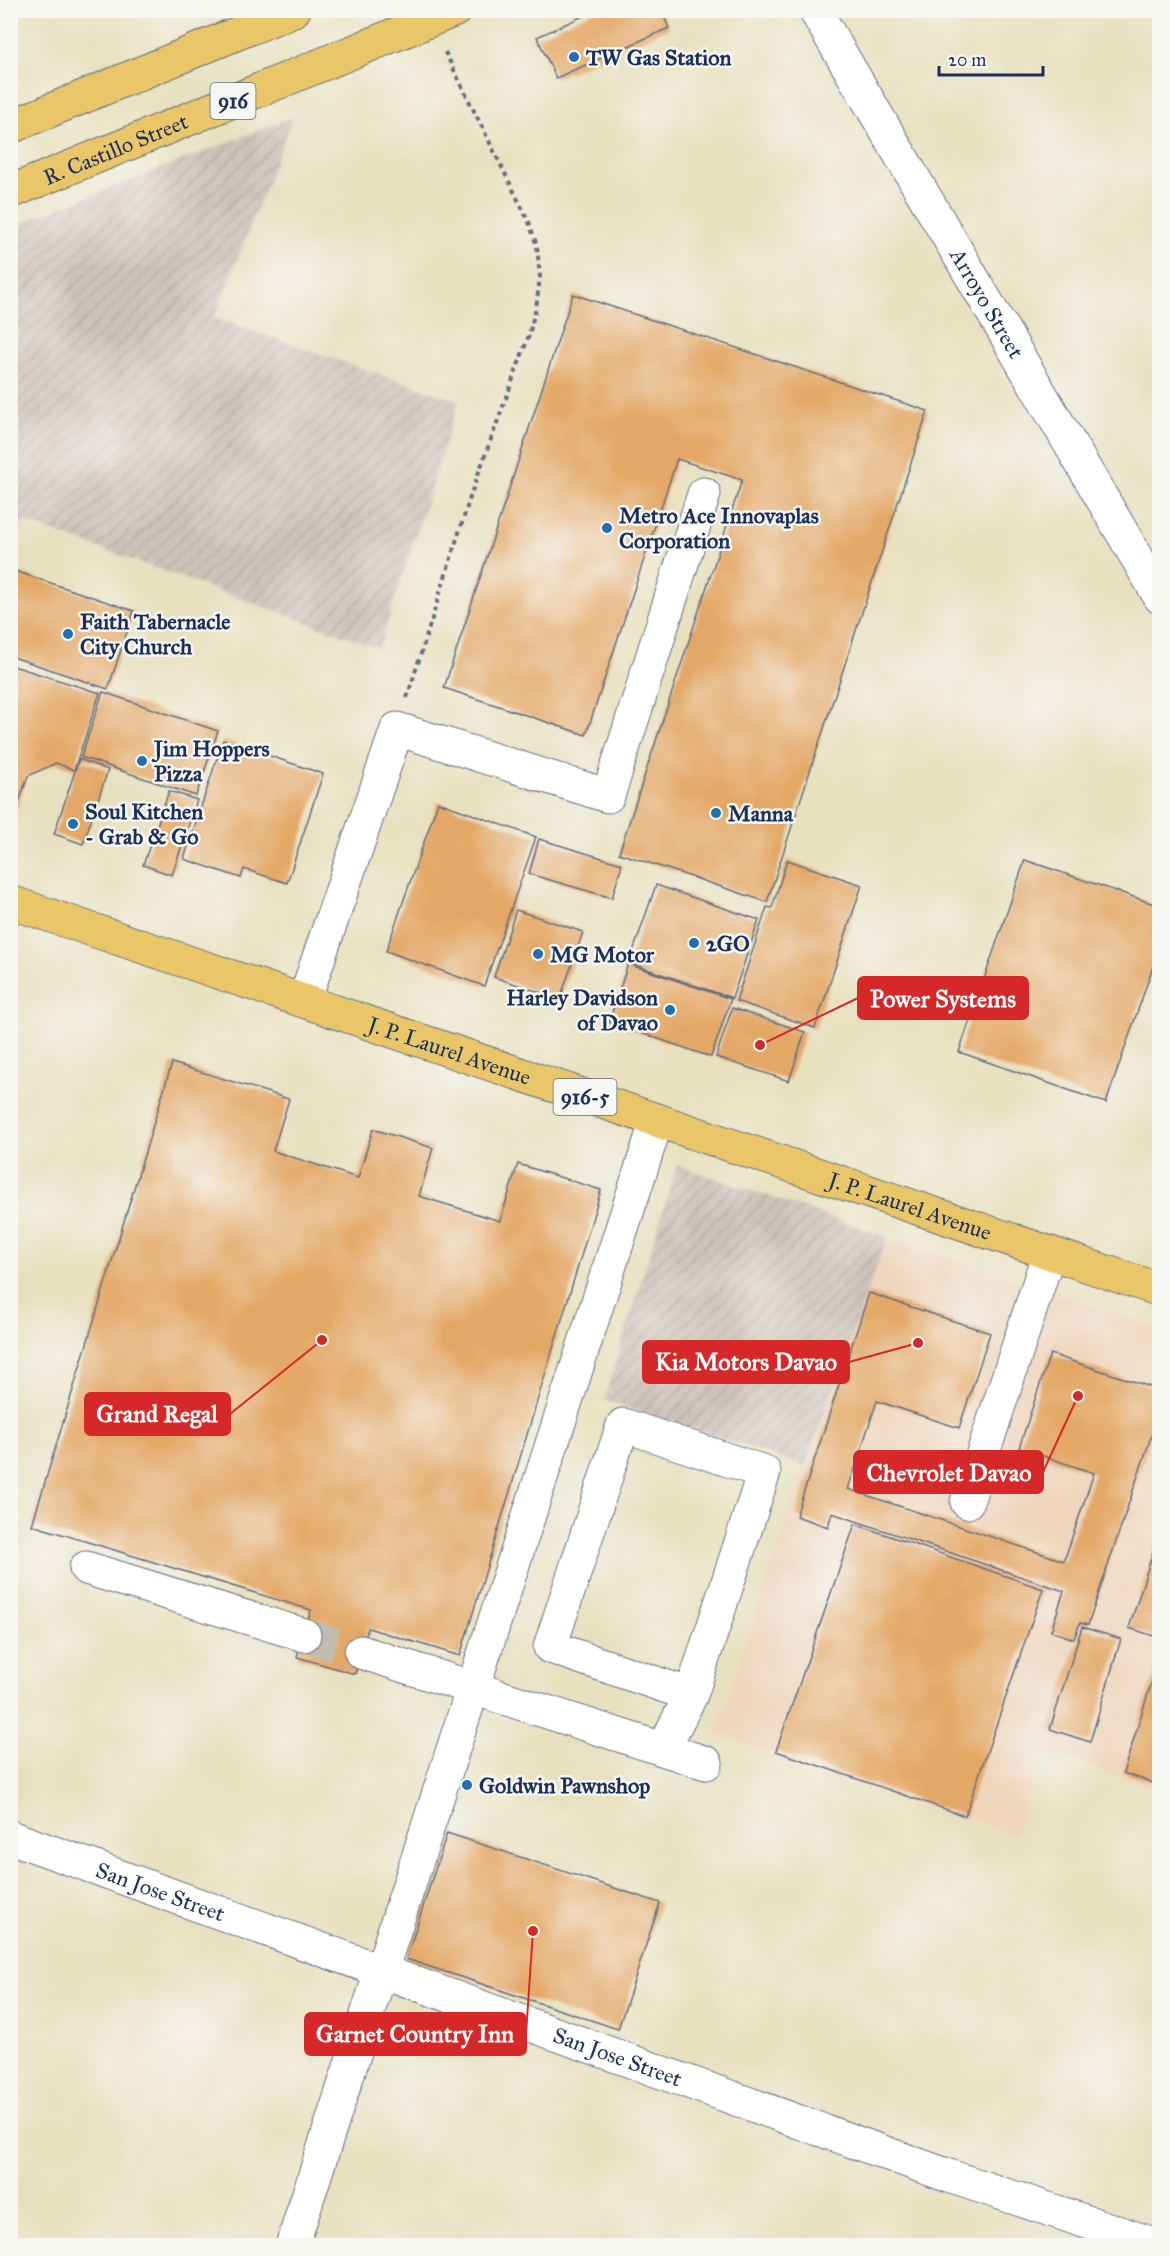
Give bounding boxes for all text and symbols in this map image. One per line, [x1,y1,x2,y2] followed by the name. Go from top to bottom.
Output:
[939,39,1042,77] scale bar
[585,44,732,71] place label: TW Gas Station
[948,49,986,71] text: 20 m
[567,50,581,64] marker: TW Gas Station
[210,83,256,119] road number: 916
[39,107,192,190] street label: R. Castillo Street
[944,242,1030,363] street label: Arroyo Street
[619,502,819,554] place label: Metro Ace Innovaplas Corporation
[600,521,614,535] marker: Metro Ace Innovaplas Corporation
[80,608,231,660] place label: Faith Tabernacle City Church
[61,627,75,641] marker: Faith Tabernacle City Church
[151,735,270,787] place label: Jim Hoppers Pizza
[135,754,149,768] marker: Jim Hoppers Pizza
[85,798,203,850] place label: Soul Kitchen - Grab & Go
[728,800,794,827] place label: Manna
[709,806,723,820] marker: Manna
[66,817,80,831] marker: Soul Kitchen - Grab & Go
[706,930,750,957] place label: 2GO
[687,936,701,950] marker: 2GO
[550,941,655,968] place label: MG Motor
[531,947,545,961] marker: MG Motor
[858,977,1028,1019] callout: Power Systems
[506,984,658,1036] place label: Harley Davidson of Davao
[870,984,1016,1014] text: Power Systems
[663,1003,677,1017] marker: Harley Davidson of Davao
[363,1010,534,1090] street label: J. P. Laurel Avenue
[554,1079,616,1115] road number: 916-5
[823,1165,995,1246] street label: J. P. Laurel Avenue
[643,1341,849,1383] callout: Kia Motors Davao
[655,1347,837,1377] text: Kia Motors Davao
[85,1393,230,1435] callout: Grand Regal
[96,1399,218,1429] text: Grand Regal
[854,1451,1043,1493] callout: Chevrolet Davao
[867,1458,1031,1488] text: Chevrolet Davao
[479,1772,650,1799] place label: Goldwin Pawnshop
[460,1778,474,1792] marker: Goldwin Pawnshop
[92,1856,229,1927] street label: San Jose Street
[305,2013,526,2055] callout: Garnet Country Inn
[316,2019,514,2049] text: Garnet Country Inn
[550,2021,686,2092] street label: San Jose Street

